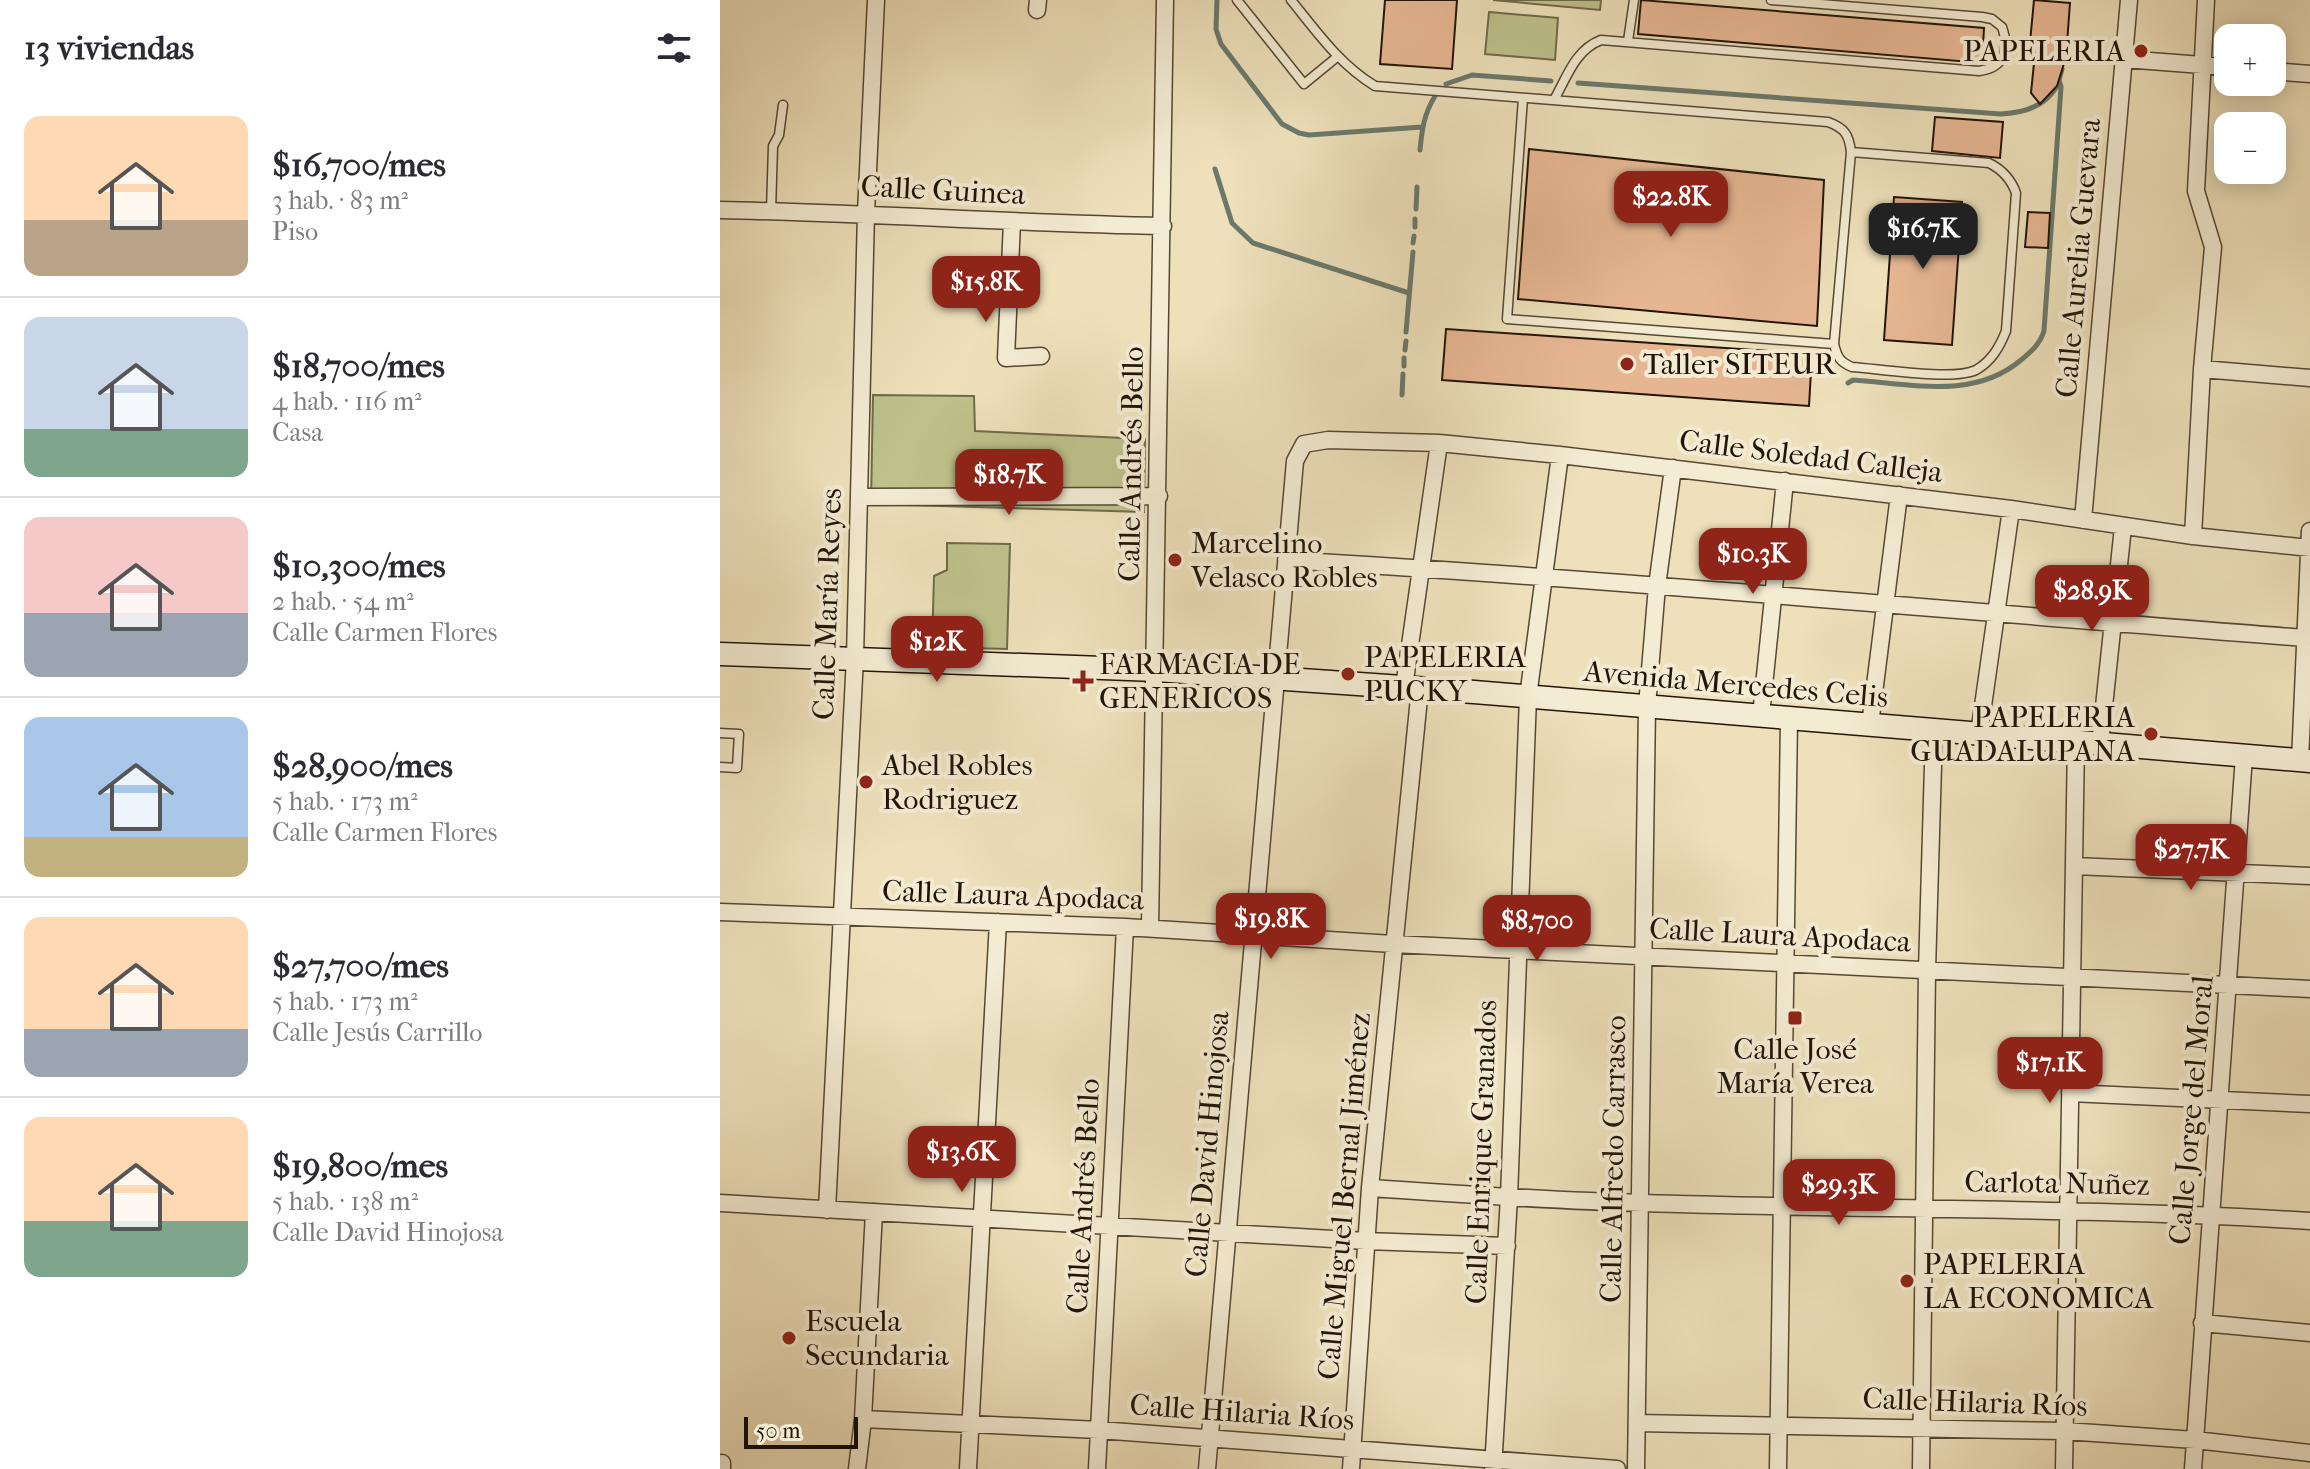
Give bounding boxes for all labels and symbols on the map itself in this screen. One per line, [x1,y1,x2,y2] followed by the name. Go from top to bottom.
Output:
[1963,34,2126,69] place label: PAPELERIA
[2132,42,2150,60] marker: PAPELERIA
[2049,116,2108,399] street label: Calle Aurelia Guevara
[860,169,1027,212] street label: Calle Guinea
[1606,171,1736,239] pin: $22.8K
[1858,203,1988,271] pin: $16.7K
[921,256,1051,324] pin: $15.8K
[1112,346,1151,582] street label: Calle Andrés Bello
[1643,347,1837,382] place label: Taller SITEUR
[1618,355,1636,373] marker: Taller SITEUR
[1677,423,1946,490] street label: Calle Soledad Calleja
[944,449,1074,517] pin: $18.7K
[806,488,849,721] street label: Calle María Reyes
[1190,526,1378,595] place label: Marcelino Velasco Robles
[1688,528,1818,596] pin: $10.3K
[1166,551,1184,569] marker: Marcelino Velasco Robles
[2027,565,2157,633] pin: $28.9K
[890,616,984,684] pin: $12K
[1364,640,1527,709] place label: PAPELERIA PUCKY
[1099,647,1301,716] place label: FARMACIA DE GENERICOS
[1581,654,1890,715] street label: Avenida Mercedes Celis
[1339,665,1357,683] marker: PAPELERIA PUCKY
[1074,672,1092,690] marker: FARMACIA DE GENERICOS
[1910,700,2136,769] place label: PAPELERIA GUADALUPANA
[2142,725,2160,743] marker: PAPELERIA GUADALUPANA
[881,748,1033,817] place label: Abel Robles Rodriguez
[857,773,875,791] marker: Abel Robles Rodriguez
[2126,824,2256,892] pin: $27.7K
[881,873,1146,918] street label: Calle Laura Apodaca
[1206,893,1336,961] pin: $19.8K
[1472,895,1602,963] pin: $8,700
[1648,911,1913,960] street label: Calle Laura Apodaca
[2162,974,2221,1246] street label: Calle Jorge del Moral
[1459,999,1504,1305] street label: Calle Enrique Granados
[1178,1008,1237,1279] street label: Calle David Hinojosa
[1786,1009,1804,1027] marker: Calle José María Verea
[1311,1011,1378,1381] street label: Calle Miguel Bernal Jiménez
[1593,1015,1634,1303] street label: Calle Alfredo Carrasco
[1716,1032,1875,1101] place label: Calle José María Verea
[1985,1037,2115,1105] pin: $17.1K
[1060,1077,1107,1315] street label: Calle Andrés Bello
[897,1126,1027,1194] pin: $13.6K
[1774,1159,1904,1227] pin: $29.3K
[1964,1164,2150,1203] street label: Carlota Nuñez
[1923,1247,2154,1316] place label: PAPELERIA LA ECONOMICA
[1898,1272,1916,1290] marker: PAPELERIA LA ECONOMICA
[805,1304,950,1373] place label: Escuela Secundaria
[780,1329,798,1347] marker: Escuela Secundaria
[1862,1381,2088,1424] street label: Calle Hilaria Ríos
[1128,1387,1355,1438] street label: Calle Hilaria Ríos
[744,1413,858,1449] scale bar

